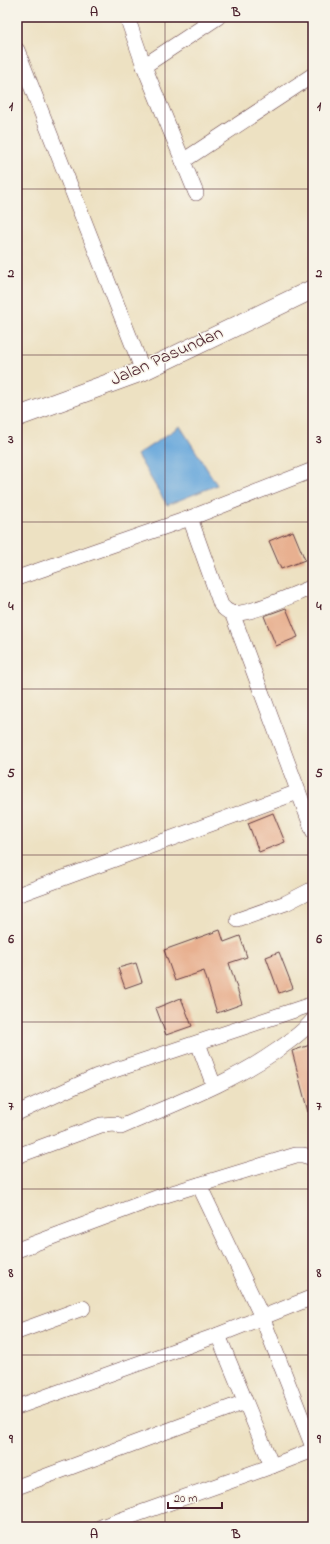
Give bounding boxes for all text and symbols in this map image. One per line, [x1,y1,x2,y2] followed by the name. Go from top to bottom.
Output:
[90,3,98,22] text: A
[231,3,241,22] text: B
[9,97,14,116] text: 1
[317,97,322,116] text: 1
[7,264,15,283] text: 2
[315,264,323,283] text: 2
[107,321,228,393] street label: Jalan Pasundan
[7,430,14,449] text: 3
[315,430,322,449] text: 3
[7,597,14,616] text: 4
[315,597,322,616] text: 4
[7,764,15,783] text: 5
[315,764,323,783] text: 5
[7,930,14,949] text: 6
[315,930,322,949] text: 6
[8,1097,14,1116] text: 7
[316,1097,322,1116] text: 7
[8,1264,14,1283] text: 8
[316,1264,322,1283] text: 8
[8,1430,14,1449] text: 9
[316,1430,322,1449] text: 9
[168,1484,222,1510] scale bar
[174,1490,197,1508] text: 20 m
[90,1525,98,1544] text: A
[231,1525,241,1544] text: B

